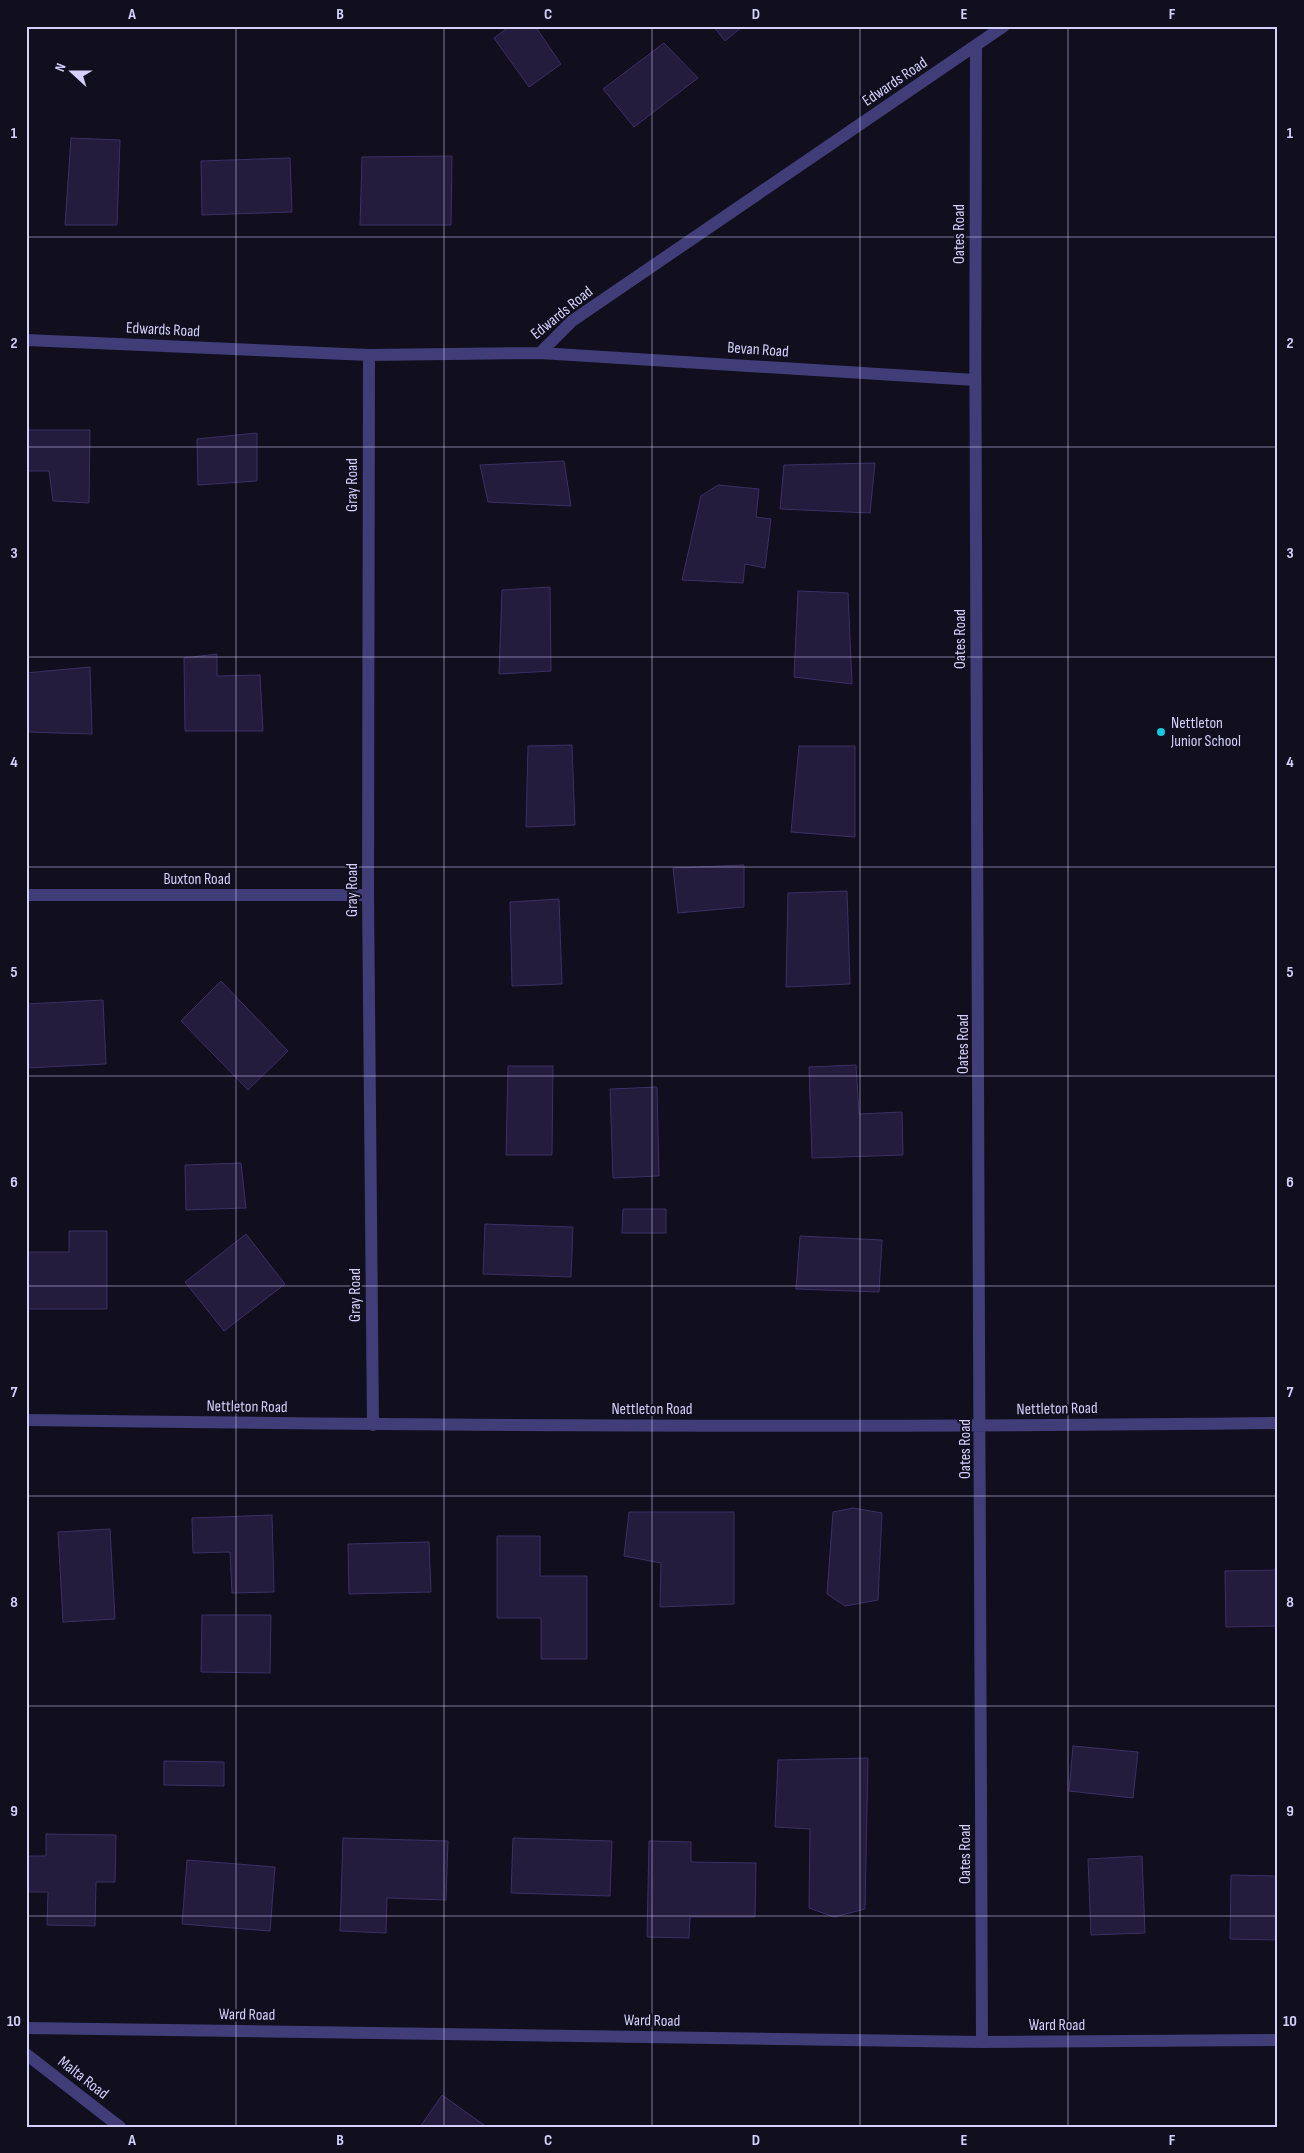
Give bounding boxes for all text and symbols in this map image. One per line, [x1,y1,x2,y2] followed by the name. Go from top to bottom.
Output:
[127,5,136,24] text: A
[336,5,344,24] text: B
[544,5,552,24] text: C
[752,5,760,24] text: D
[961,5,968,24] text: E
[1169,5,1176,24] text: F
[48,48,98,98] north arrow
[859,53,931,111] street label: Edwards Road
[51,61,70,74] text: N
[11,124,18,143] text: 1
[1287,124,1294,143] text: 1
[950,204,969,264] street label: Oates Road
[527,282,597,344] street label: Edwards Road
[126,319,200,341] street label: Edwards Road
[10,334,18,353] text: 2
[1286,334,1294,353] text: 2
[727,338,789,362] street label: Bevan Road
[343,458,362,512] street label: Gray Road
[10,544,18,563] text: 3
[1286,544,1294,563] text: 3
[951,609,970,669] street label: Oates Road
[1170,714,1241,751] place label: Nettleton Junior School
[1155,726,1167,738] marker: Nettleton Junior School
[10,753,18,772] text: 4
[1286,753,1294,772] text: 4
[343,863,362,917] street label: Gray Road
[163,870,231,889] street label: Buxton Road
[10,963,18,982] text: 5
[1286,963,1294,982] text: 5
[954,1014,973,1074] street label: Oates Road
[10,1173,18,1192] text: 6
[1286,1173,1294,1192] text: 6
[346,1268,365,1322] street label: Gray Road
[11,1383,18,1402] text: 7
[1287,1383,1294,1402] text: 7
[206,1397,288,1417] street label: Nettleton Road
[1016,1399,1098,1419] street label: Nettleton Road
[611,1400,693,1419] street label: Nettleton Road
[956,1419,975,1479] street label: Oates Road
[10,1593,18,1612] text: 8
[1286,1593,1294,1612] text: 8
[10,1802,18,1821] text: 9
[1286,1802,1294,1821] text: 9
[956,1824,975,1884] street label: Oates Road
[219,2005,275,2025] street label: Ward Road
[624,2011,680,2031] street label: Ward Road
[7,2012,21,2031] text: 10
[1283,2012,1297,2031] text: 10
[1029,2016,1085,2035] street label: Ward Road
[54,2052,112,2104] street label: Malta Road
[127,2131,136,2150] text: A
[336,2131,344,2150] text: B
[544,2131,552,2150] text: C
[752,2131,760,2150] text: D
[961,2131,968,2150] text: E
[1169,2131,1176,2150] text: F

